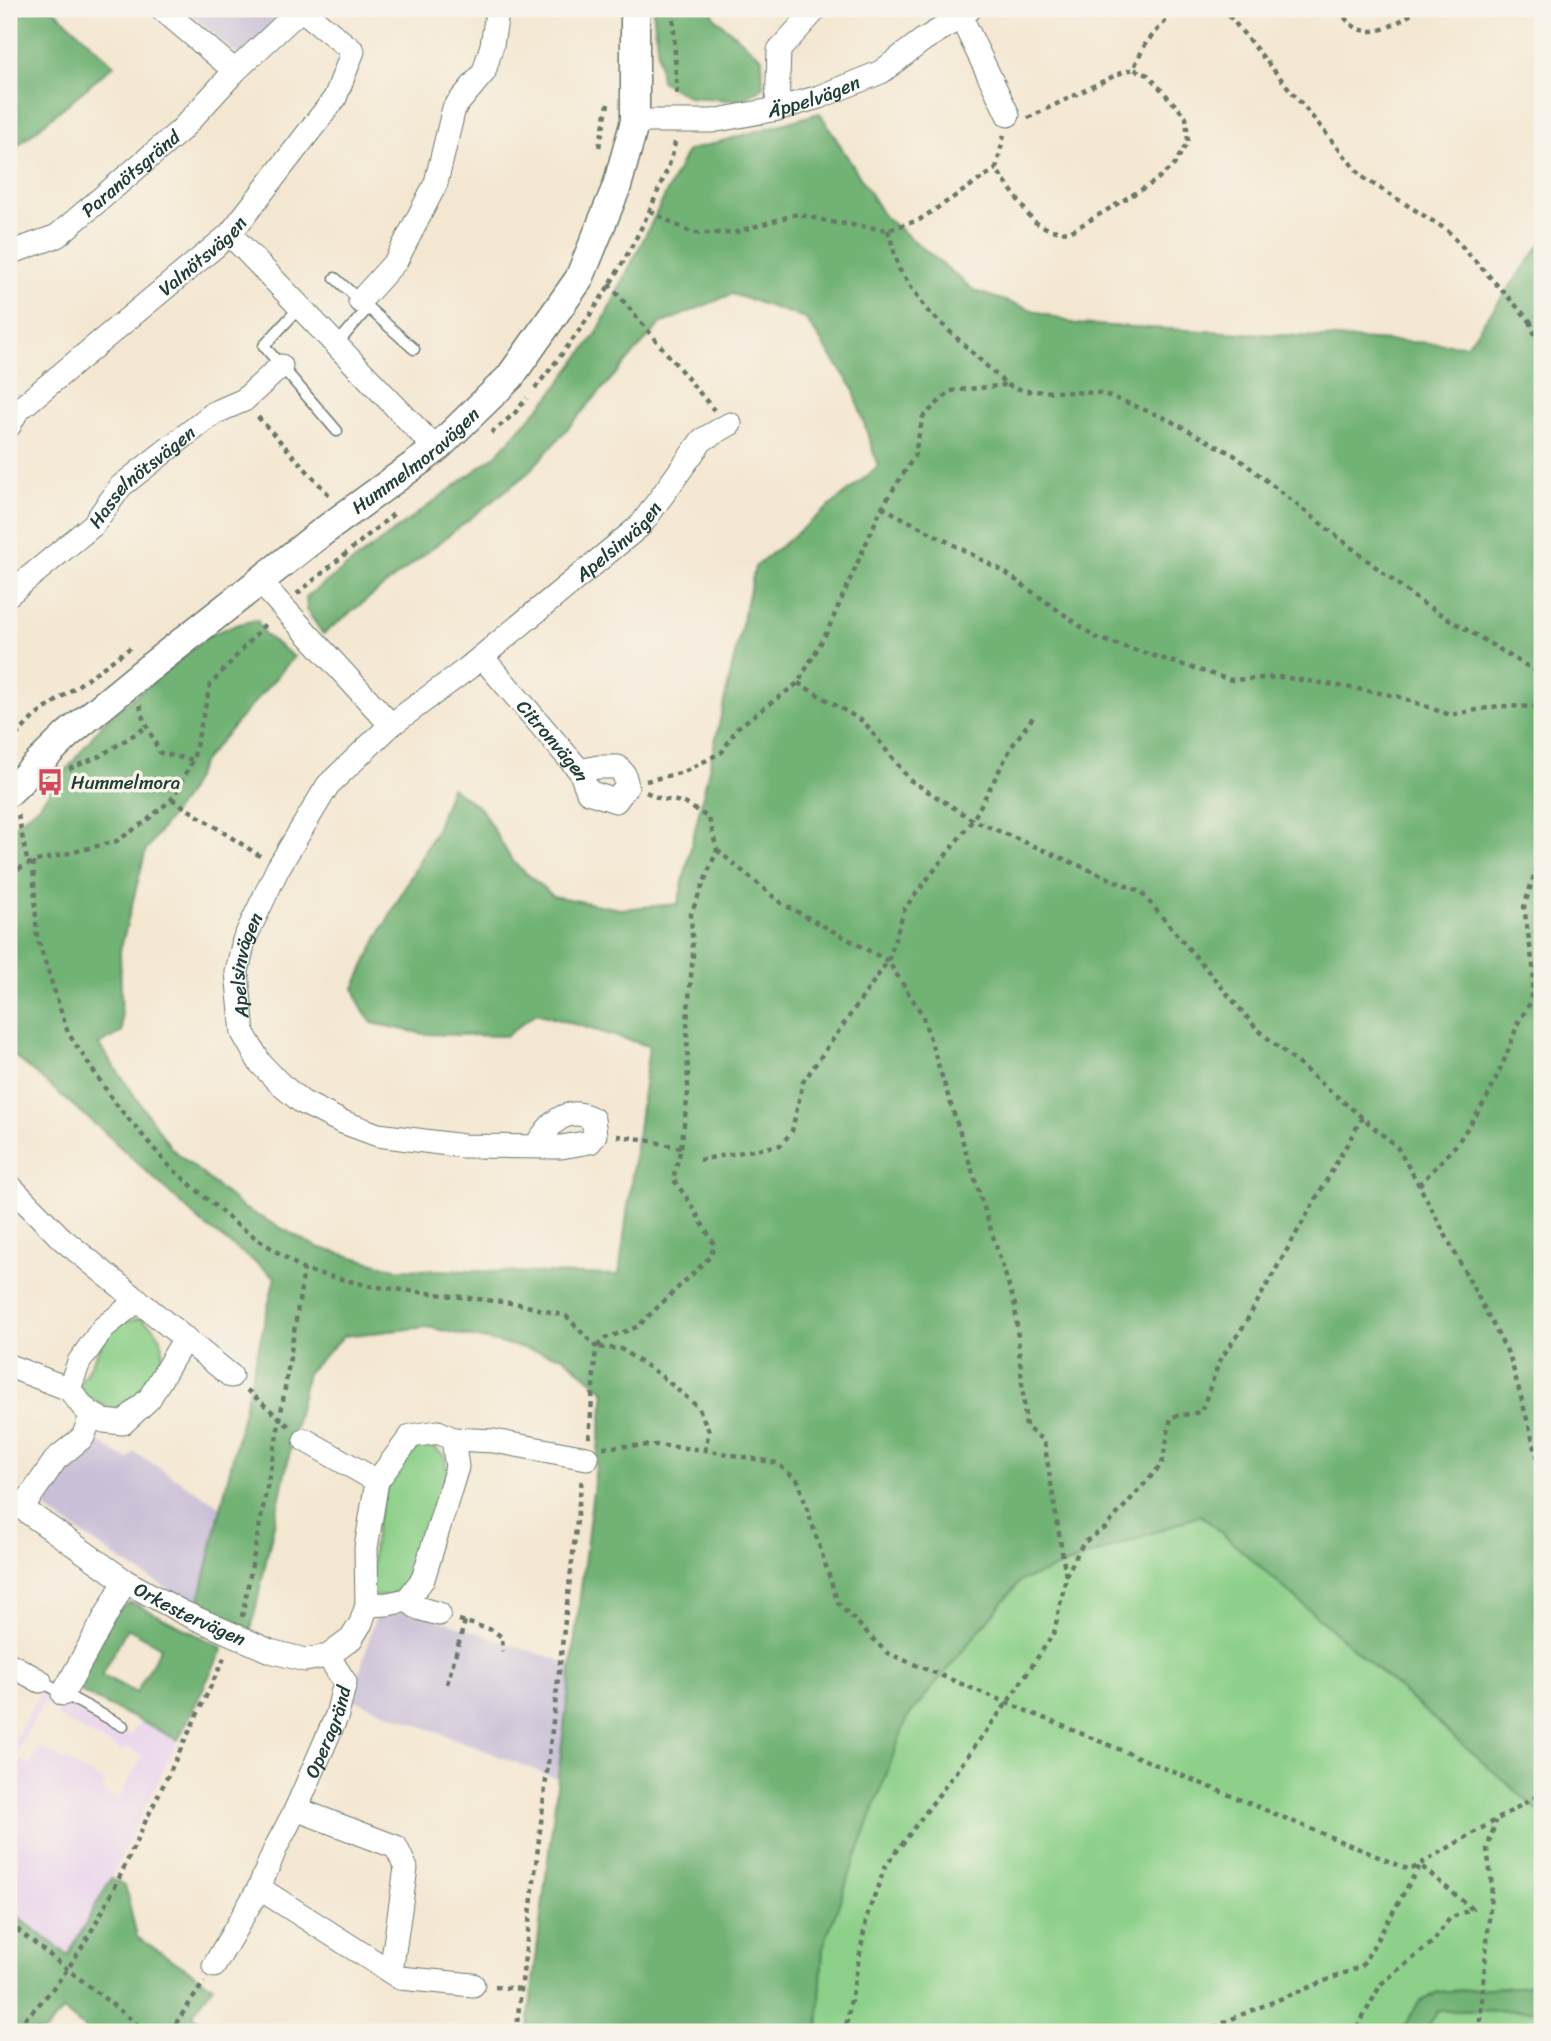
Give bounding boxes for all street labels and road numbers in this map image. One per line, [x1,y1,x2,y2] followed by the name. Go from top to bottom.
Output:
[764,66,865,127] street label: Äppelvägen
[73,120,188,225] street label: Paranötsgränd
[151,208,255,304] street label: Valnötsvägen
[344,399,487,522] street label: Hummelmoravägen
[79,417,203,535] street label: Hasselnötsvägen
[567,494,670,591] street label: Apelsinvägen
[508,691,599,786] street label: Citronvägen
[221,906,271,1021] street label: Apelsinvägen
[128,1572,251,1655] street label: Orkestervägen
[295,1681,360,1783] street label: Operagränd

